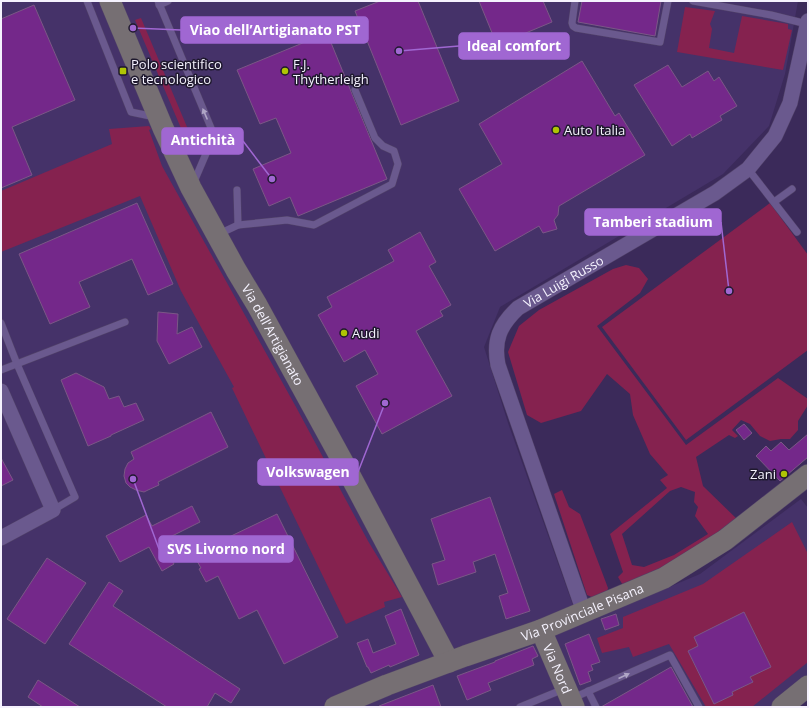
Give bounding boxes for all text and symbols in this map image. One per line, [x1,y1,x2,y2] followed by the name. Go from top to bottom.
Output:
[181,17,368,43] callout: Viao dell’Artigianato PST
[190,20,360,39] text: Viao dell’Artigianato PST
[459,33,569,59] callout: Ideal comfort
[467,36,561,55] text: Ideal comfort
[131,55,222,88] place label: Polo scientifico e tecnologico
[293,55,369,88] place label: F.J. Thytherleigh
[118,66,128,76] marker: Polo scientifico e tecnologico
[280,66,290,76] marker: F.J. Thytherleigh
[202,108,208,119] one-way arrow
[564,121,625,139] place label: Auto Italia
[551,125,561,135] marker: Auto Italia
[162,128,243,154] callout: Antichità
[171,130,235,149] text: Antichità
[585,209,721,235] callout: Tamberi stadium
[593,212,713,231] text: Tamberi stadium
[520,251,607,312] street label: Via Luigi Russo
[238,281,308,389] street label: Via dell'Artigianato
[352,324,379,342] place label: Audi
[339,328,349,338] marker: Audi
[258,459,358,485] callout: Volkswagen
[266,462,350,481] text: Volkswagen
[750,465,776,483] place label: Zani
[779,469,789,479] marker: Zani
[159,536,293,562] callout: SVS Livorno nord
[167,539,285,558] text: SVS Livorno nord
[519,579,646,645] street label: Via Provinciale Pisana
[539,641,576,696] street label: Via Nord
[618,672,630,678] one-way arrow

